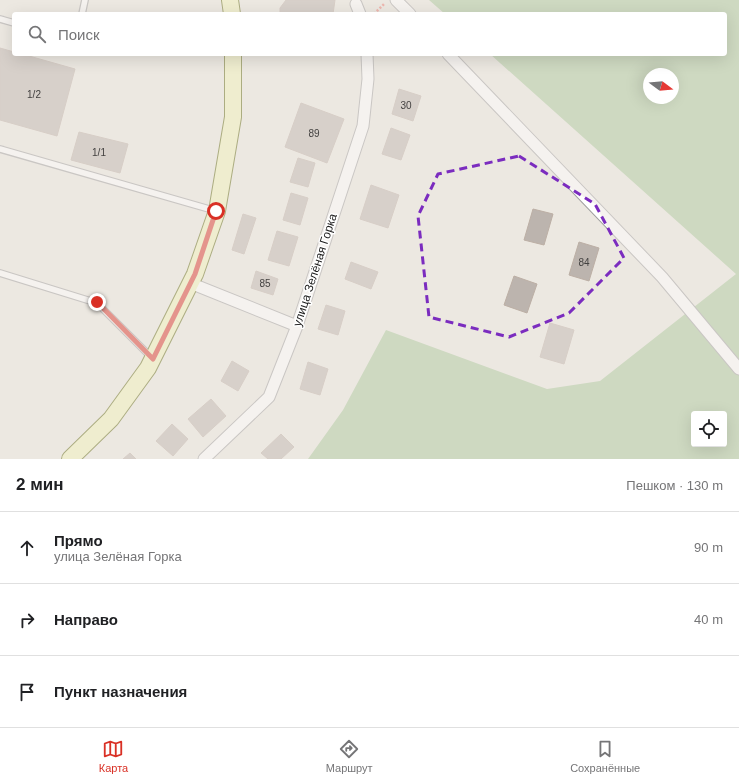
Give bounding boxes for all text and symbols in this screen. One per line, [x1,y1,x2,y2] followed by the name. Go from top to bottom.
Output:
[12,12,727,56] search box
[26,23,48,45] icon: search
[58,26,100,43] text: Поиск
[643,68,679,104] north arrow
[27,89,41,100] house number: 1/2
[400,100,412,111] house number: 30
[308,128,320,139] house number: 89
[92,147,106,158] house number: 1/1
[207,202,225,220] route start
[290,211,340,328] street label: улица Зелёная Горка
[578,257,590,268] house number: 84
[259,278,271,289] house number: 85
[88,293,106,311] route end
[691,411,727,447] map controls
[691,411,727,447] button: locate
[16,475,63,494] text: 2 мин
[626,478,723,493] text: Пешком · 130 m
[54,532,103,549] text: Прямо
[16,537,38,559] icon: ahead
[694,540,723,555] text: 90 m
[54,549,182,564] text: улица Зелёная Горка
[16,609,38,631] icon: right
[54,611,118,628] text: Направо
[694,612,723,627] text: 40 m
[16,681,38,703] icon: arrive
[54,683,187,700] text: Пункт назначения
[99,738,128,774] tab: Карта
[326,738,373,774] tab: Маршрут
[570,738,640,774] tab: Сохранённые

